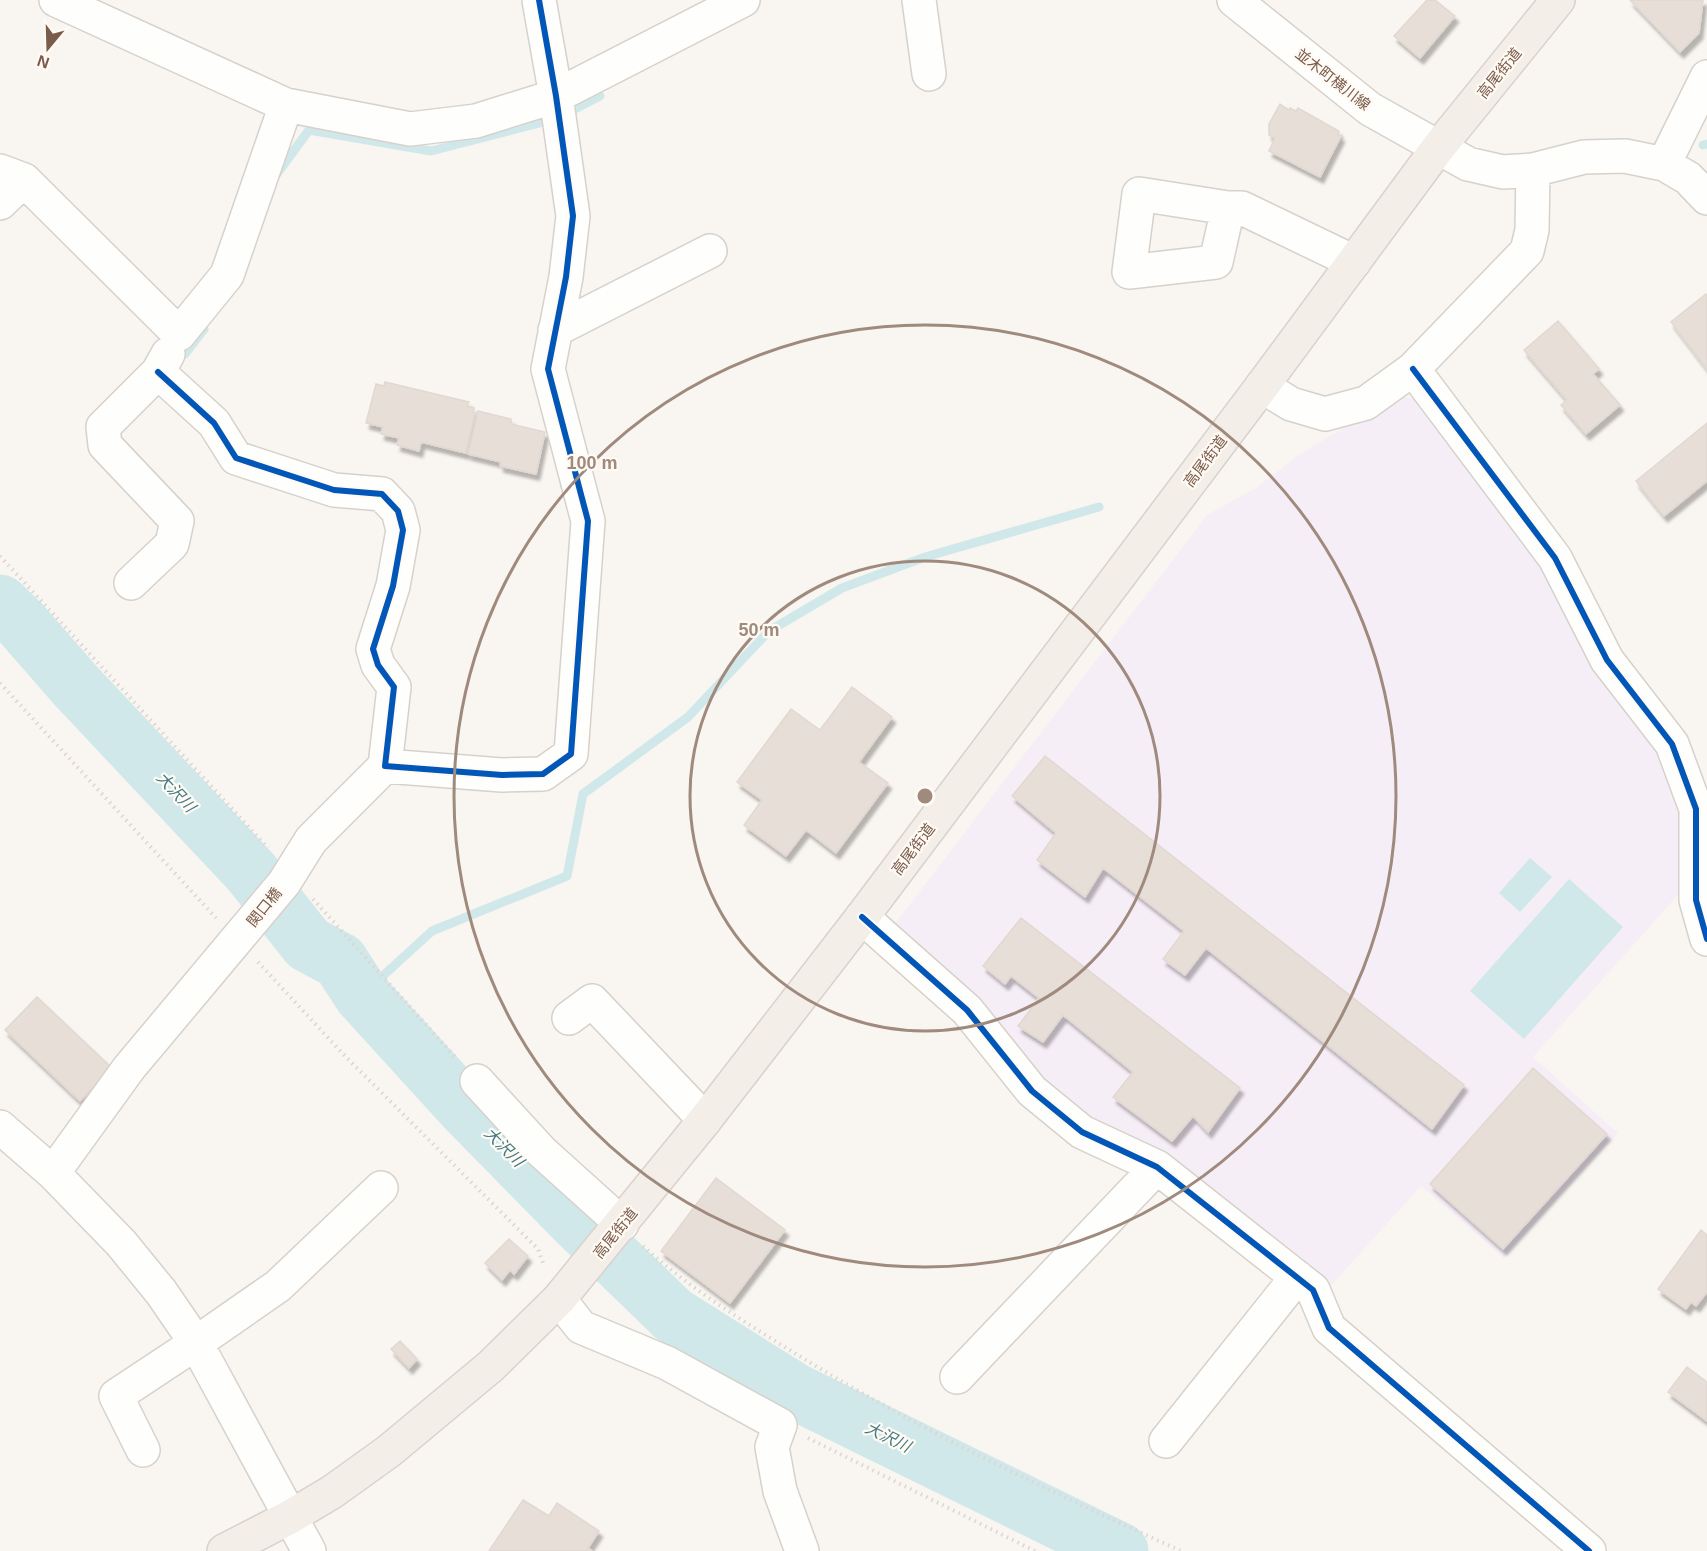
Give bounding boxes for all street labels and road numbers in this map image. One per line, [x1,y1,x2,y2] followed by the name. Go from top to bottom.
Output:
[1474,44,1524,102] street label: 高尾街道
[1292,45,1374,113] street label: 並木町横川線
[1180,432,1230,490] street label: 高尾街道
[888,820,938,878] street label: 高尾街道
[243,884,285,930] street label: 関口橋
[590,1204,640,1262] street label: 高尾街道

